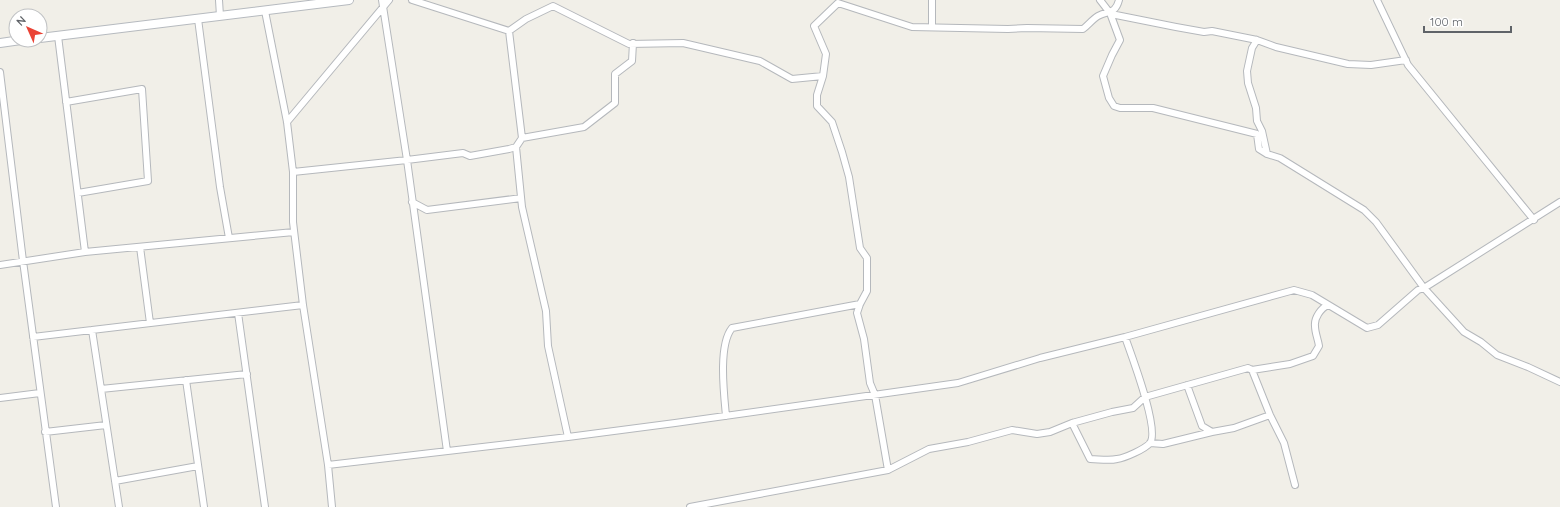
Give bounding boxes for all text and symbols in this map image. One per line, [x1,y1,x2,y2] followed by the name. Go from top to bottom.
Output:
[8,8,48,48] north arrow
[1424,8,1511,34] scale bar
[13,13,29,29] text: N
[1430,14,1463,29] text: 100 m

